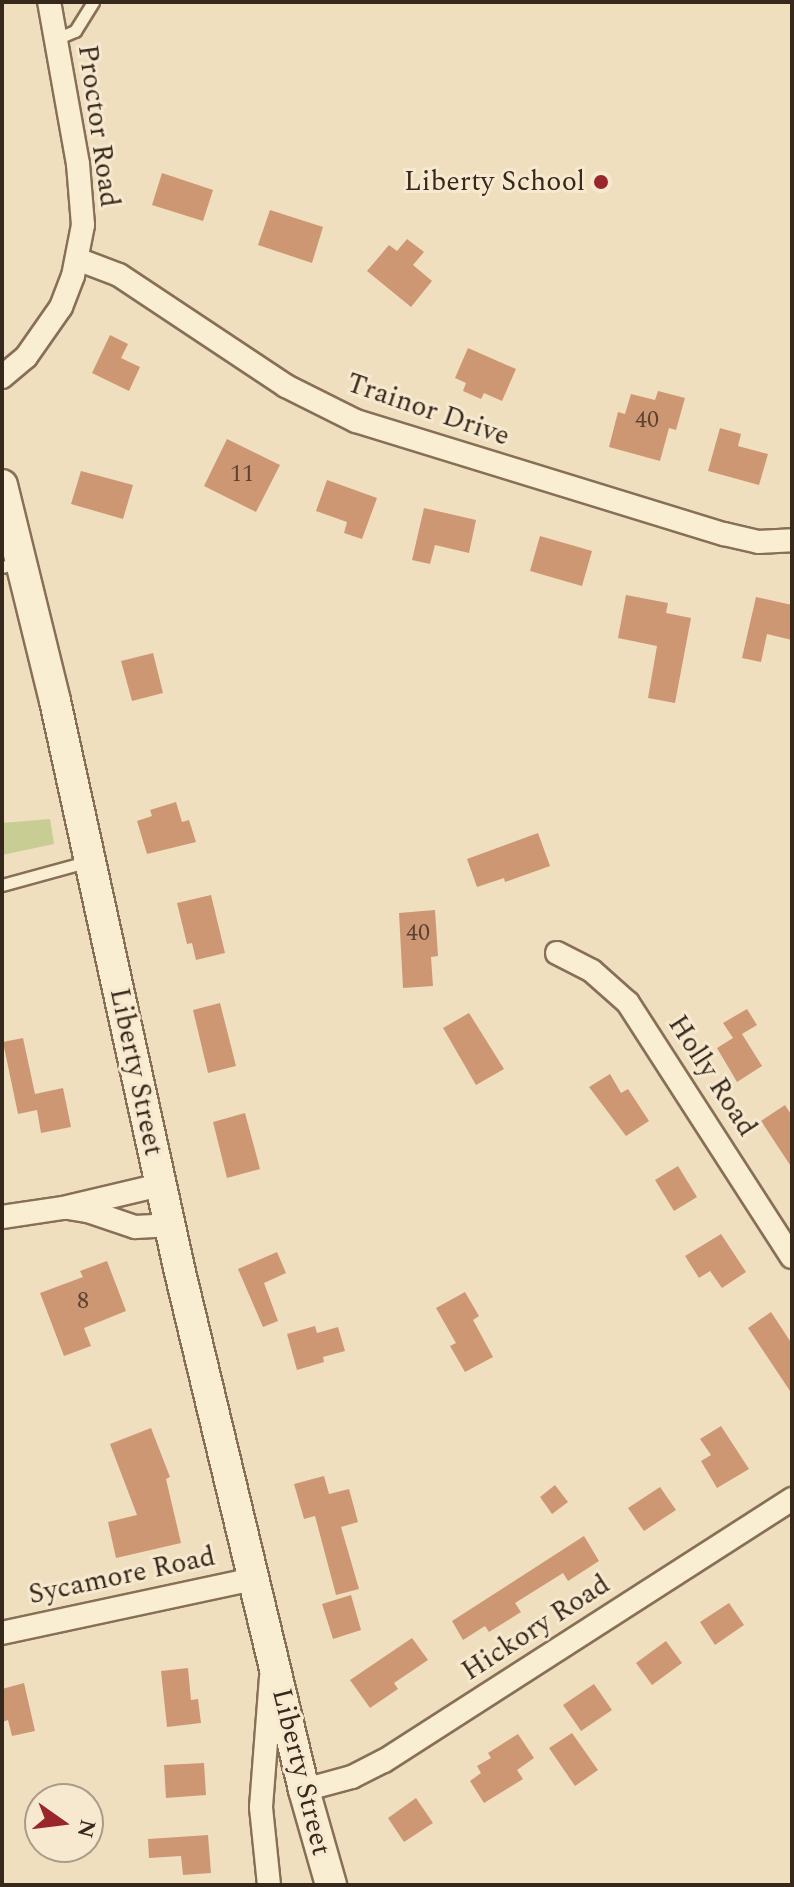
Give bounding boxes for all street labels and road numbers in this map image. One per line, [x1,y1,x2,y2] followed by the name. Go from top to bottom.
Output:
[70,43,126,209] street label: Proctor Road
[342,366,514,454] street label: Trainor Drive
[102,985,170,1159] street label: Liberty Street
[660,1009,764,1143] street label: Holly Road
[26,1540,218,1612] street label: Sycamore Road
[456,1568,616,1688] street label: Hickory Road
[264,1685,338,1859] street label: Liberty Street

